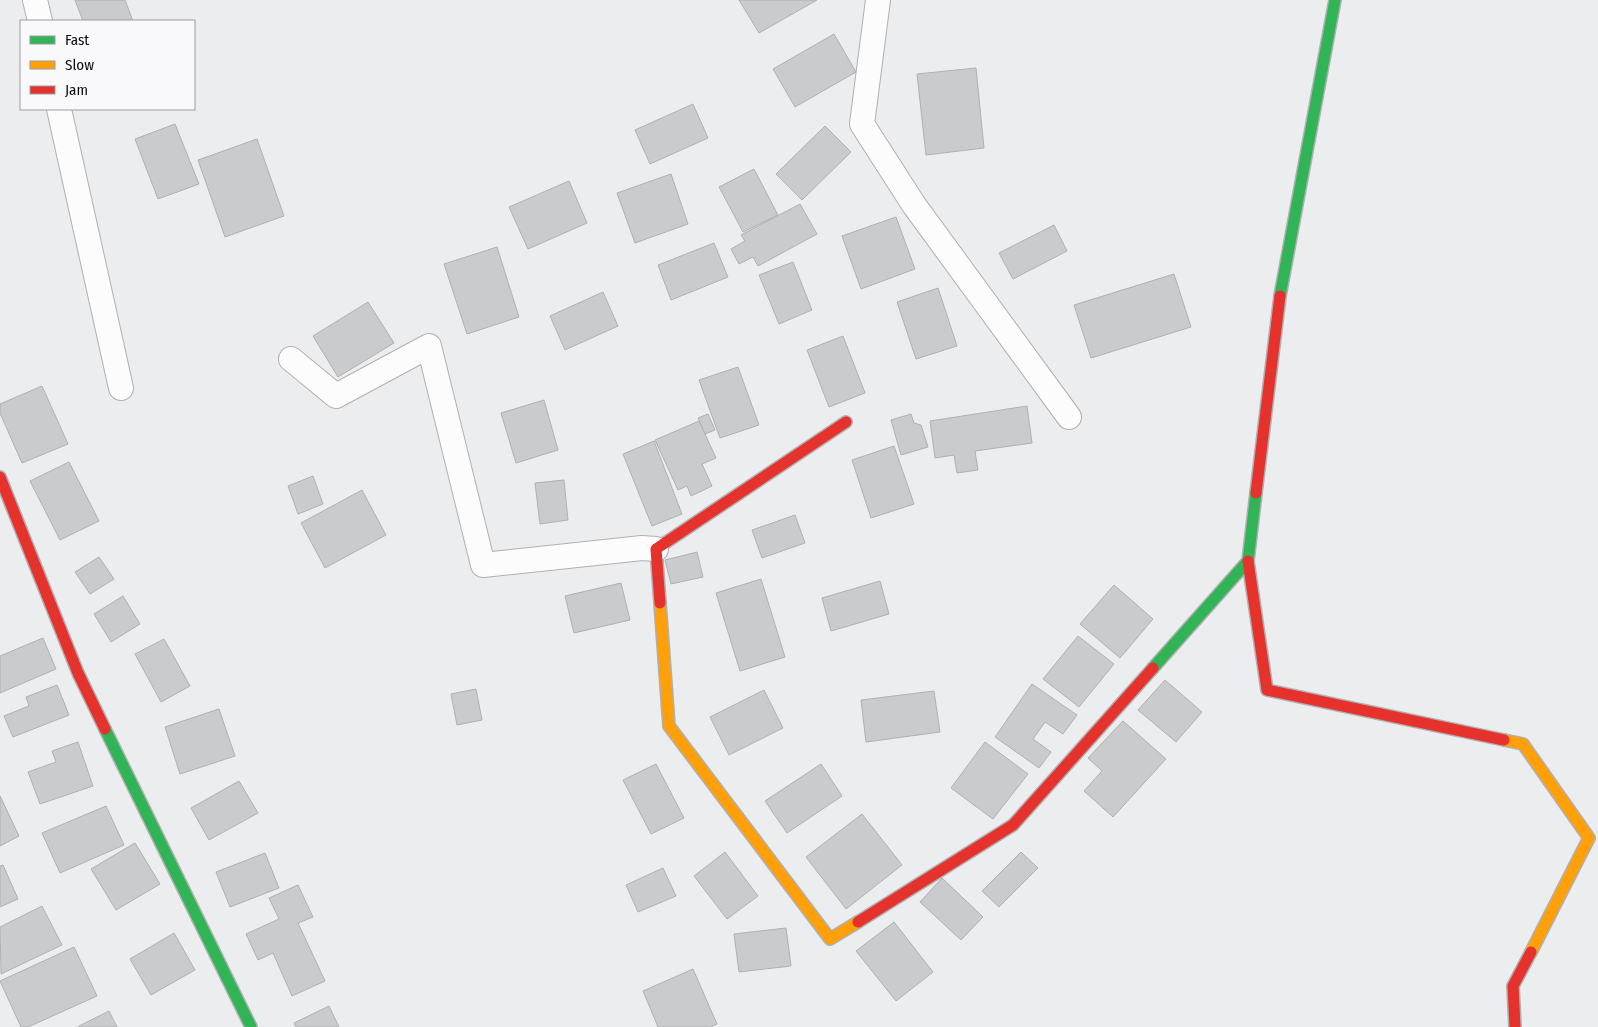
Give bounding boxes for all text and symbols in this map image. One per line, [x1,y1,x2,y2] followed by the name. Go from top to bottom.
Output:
[20,20,195,110] legend
[65,31,89,49] text: Fast
[65,56,94,74] text: Slow
[65,81,88,99] text: Jam

